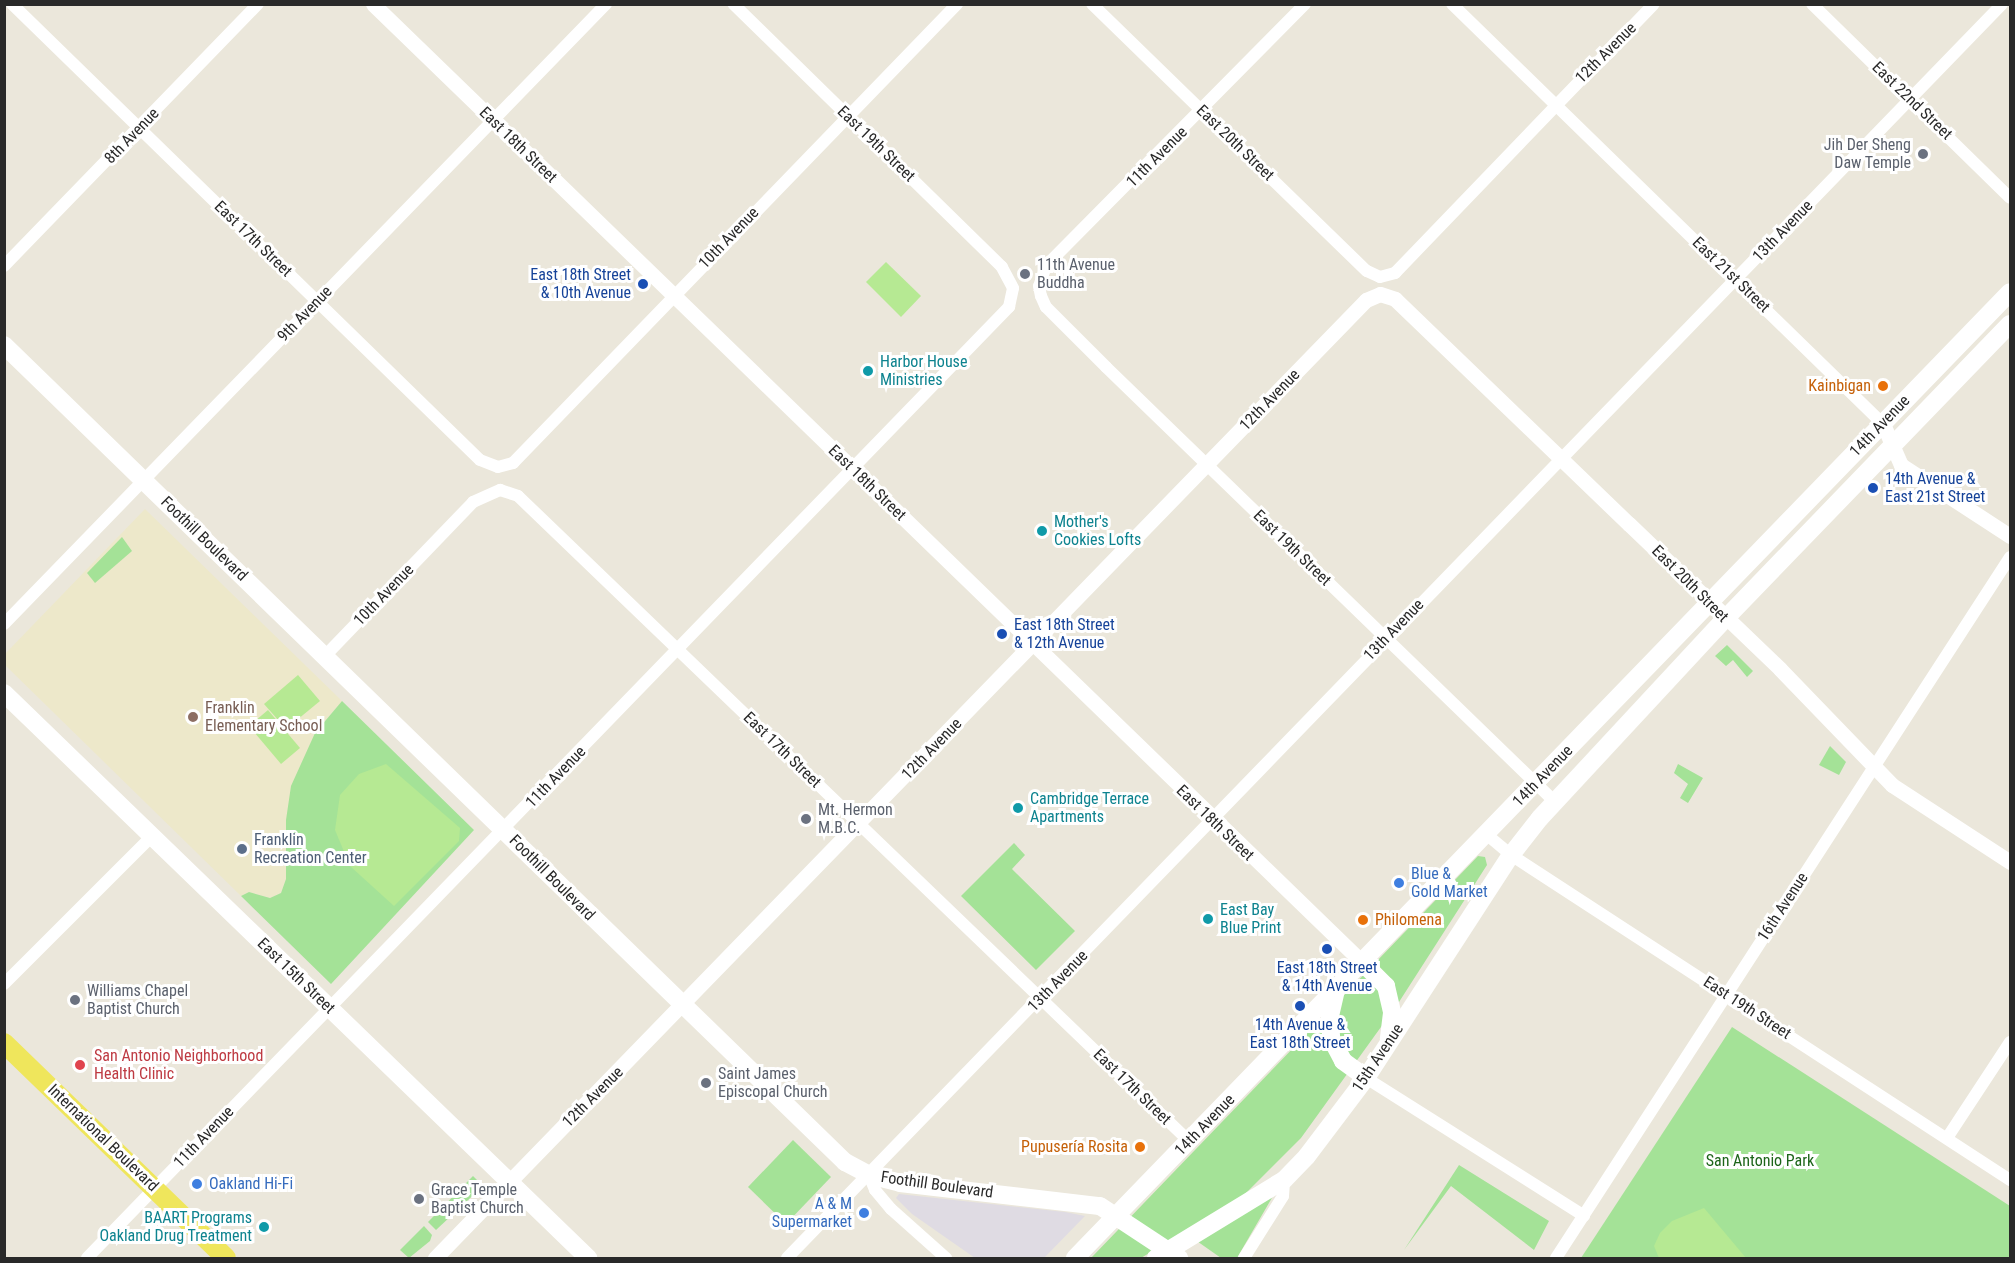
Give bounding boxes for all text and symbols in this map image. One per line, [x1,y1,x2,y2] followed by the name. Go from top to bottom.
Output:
[1572,19,1640,87] street label: 12th Avenue
[1868,58,1956,144] street label: East 22nd Street
[1192,101,1278,185] street label: East 20th Street
[833,102,919,186] street label: East 19th Street
[475,103,561,187] street label: East 18th Street
[101,104,163,168] street label: 8th Avenue
[1123,123,1191,191] street label: 11th Avenue
[1824,135,1911,173] place label: Jih Der Sheng Daw Temple
[1916,147,1930,161] marker: Jih Der Sheng Daw Temple
[1749,196,1817,266] street label: 13th Avenue
[210,197,296,281] street label: East 17th Street
[695,203,763,273] street label: 10th Avenue
[1688,233,1774,317] street label: East 21st Street
[1037,255,1115,293] place label: 11th Avenue Buddha
[530,265,631,303] place label: East 18th Street & 10th Avenue
[1018,267,1032,281] marker: 11th Avenue Buddha
[636,277,650,291] marker: East 18th Street & 10th Avenue
[274,282,336,346] street label: 9th Avenue
[880,352,967,390] place label: Harbor House Ministries
[861,364,875,378] marker: Harbor House Ministries
[1236,365,1304,435] street label: 12th Avenue
[1808,376,1871,396] place label: Kainbigan
[1876,379,1890,393] marker: Kainbigan
[1846,391,1914,461] street label: 14th Avenue
[824,441,910,525] street label: East 18th Street
[1885,469,1985,507] place label: 14th Avenue & East 21st Street
[1866,481,1880,495] marker: 14th Avenue & East 21st Street
[157,493,251,585] street label: Foothill Boulevard
[1249,506,1335,590] street label: East 19th Street
[1054,512,1141,550] place label: Mother's Cookies Lofts
[1035,524,1049,538] marker: Mother's Cookies Lofts
[1648,542,1732,626] street label: East 20th Street
[350,560,418,630] street label: 10th Avenue
[1360,595,1428,665] street label: 13th Avenue
[1014,615,1115,653] place label: East 18th Street & 12th Avenue
[995,627,1009,641] marker: East 18th Street & 12th Avenue
[205,698,322,736] place label: Franklin Elementary School
[739,708,825,792] street label: East 17th Street
[186,710,200,724] marker: Franklin Elementary School
[898,714,966,784] street label: 12th Avenue
[1509,741,1577,811] street label: 14th Avenue
[522,742,590,812] street label: 11th Avenue
[1172,781,1258,865] street label: East 18th Street
[1030,789,1149,827] place label: Cambridge Terrace Apartments
[818,800,893,838] place label: Mt. Hermon M.B.C.
[1011,801,1025,815] marker: Cambridge Terrace Apartments
[799,812,813,826] marker: Mt. Hermon M.B.C.
[254,830,367,868] place label: Franklin Recreation Center
[505,831,599,925] street label: Foothill Boulevard
[235,842,249,856] marker: Franklin Recreation Center
[1411,864,1488,902] place label: Blue & Gold Market
[1754,869,1812,945] street label: 16th Avenue
[1392,876,1406,890] marker: Blue & Gold Market
[1220,900,1281,938] place label: East Bay Blue Print
[1375,910,1442,930] place label: Philomena
[1201,912,1215,926] marker: East Bay Blue Print
[1356,913,1370,927] marker: Philomena
[253,934,339,1018] street label: East 15th Street
[1320,942,1334,956] marker: East 18th Street & 14th Avenue
[1024,946,1092,1016] street label: 13th Avenue
[1277,958,1377,996] place label: East 18th Street & 14th Avenue
[1700,973,1794,1043] street label: East 19th Street
[87,981,188,1019] place label: Williams Chapel Baptist Church
[68,993,82,1007] marker: Williams Chapel Baptist Church
[1293,999,1307,1013] marker: 14th Avenue & East 18th Street
[1250,1015,1350,1053] place label: 14th Avenue & East 18th Street
[1348,1020,1408,1096] street label: 15th Avenue
[1089,1045,1175,1129] street label: East 17th Street
[94,1046,263,1084] place label: San Antonio Neighborhood Health Clinic
[71,1056,89,1074] marker: San Antonio Neighborhood Health Clinic
[559,1063,627,1131] street label: 12th Avenue
[718,1064,828,1102] place label: Saint James Episcopal Church
[699,1076,713,1090] marker: Saint James Episcopal Church
[44,1080,162,1196] street label: International Boulevard
[1171,1090,1239,1160] street label: 14th Avenue
[170,1102,238,1172] street label: 11th Avenue
[1021,1137,1128,1157] place label: Pupusería Rosita
[1133,1140,1147,1154] marker: Pupusería Rosita
[1706,1151,1814,1171] park label: San Antonio Park
[880,1168,994,1202] street label: Foothill Boulevard
[209,1174,293,1194] place label: Oakland Hi-Fi
[190,1177,204,1191] marker: Oakland Hi-Fi
[431,1180,524,1218] place label: Grace Temple Baptist Church
[412,1192,426,1206] marker: Grace Temple Baptist Church
[772,1194,852,1232] place label: A & M Supermarket
[857,1206,871,1220] marker: A & M Supermarket
[99,1208,252,1246] place label: BAART Programs Oakland Drug Treatment
[257,1220,271,1234] marker: BAART Programs Oakland Drug Treatment

